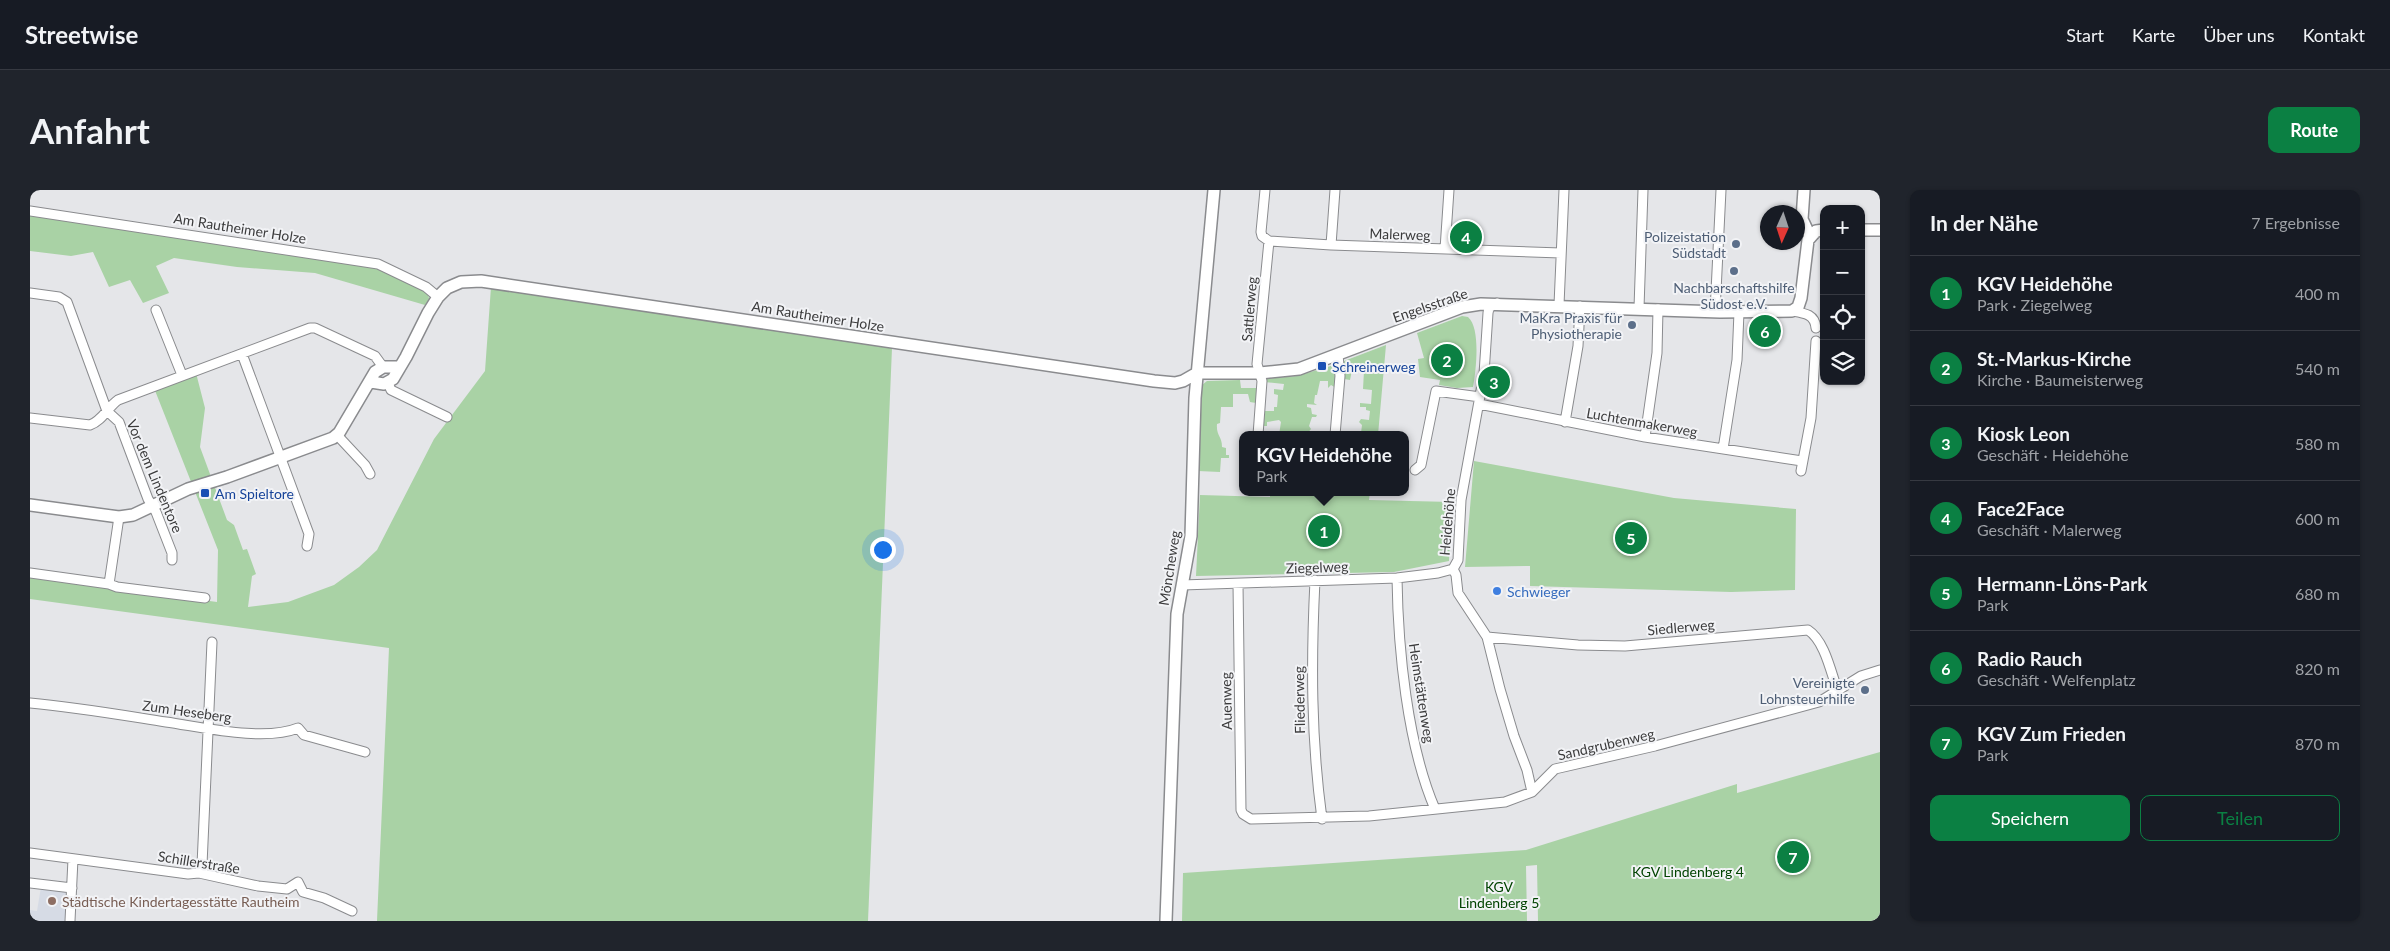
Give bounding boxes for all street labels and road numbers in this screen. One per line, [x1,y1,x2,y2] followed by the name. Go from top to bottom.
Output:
[172,209,308,247] street label: Am Rautheimer Holze
[1369,224,1431,244] street label: Malerweg
[1238,276,1260,342] street label: Sattlerweg
[1390,284,1470,326] street label: Engelsstraße
[750,297,886,335] street label: Am Rautheimer Holze
[1585,404,1699,440] street label: Luchtenmakerweg
[123,417,187,535] street label: Vor dem Lindentore
[1436,488,1458,556] street label: Heidehöhe
[1155,529,1183,607] street label: Möncheweg
[1285,557,1349,577] street label: Ziegelweg
[1647,616,1715,638] street label: Siedlerweg
[1406,642,1438,744] street label: Heimstättenweg
[1290,666,1308,734] street label: Fliederweg
[1217,672,1235,730] street label: Auenweg
[141,696,233,726] street label: Zum Heseberg
[1556,725,1656,763] street label: Sandgrubenweg
[157,847,241,877] street label: Schillerstraße

